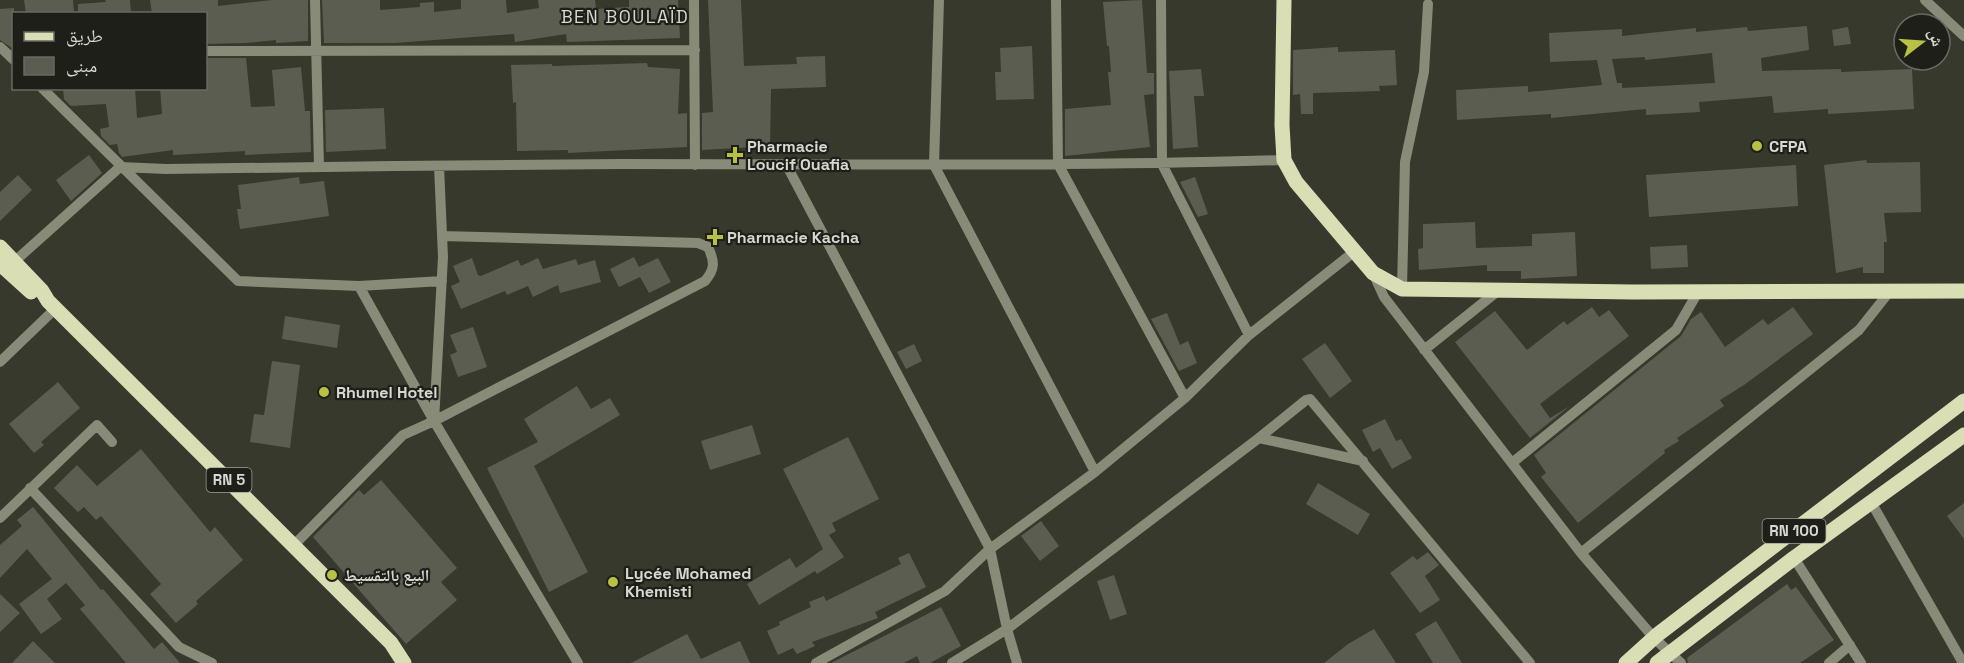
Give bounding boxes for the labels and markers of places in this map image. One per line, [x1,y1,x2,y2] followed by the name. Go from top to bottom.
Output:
[747,136,849,175] place label: Pharmacie Loucif Ouafia
[1769,136,1807,157] place label: CFPA
[1750,139,1764,153] marker: CFPA
[728,148,742,162] marker: Pharmacie Loucif Ouafia
[727,227,859,248] place label: Pharmacie Kacha
[708,230,722,244] marker: Pharmacie Kacha
[336,382,437,403] place label: Rhumel Hotel
[317,385,331,399] marker: Rhumel Hotel
[625,563,752,602] place label: Lycée Mohamed Khemisti
[344,565,429,586] place label: البيع بالتقسيط
[325,568,339,582] marker: البيع بالتقسيط
[606,575,620,589] marker: Lycée Mohamed Khemisti

